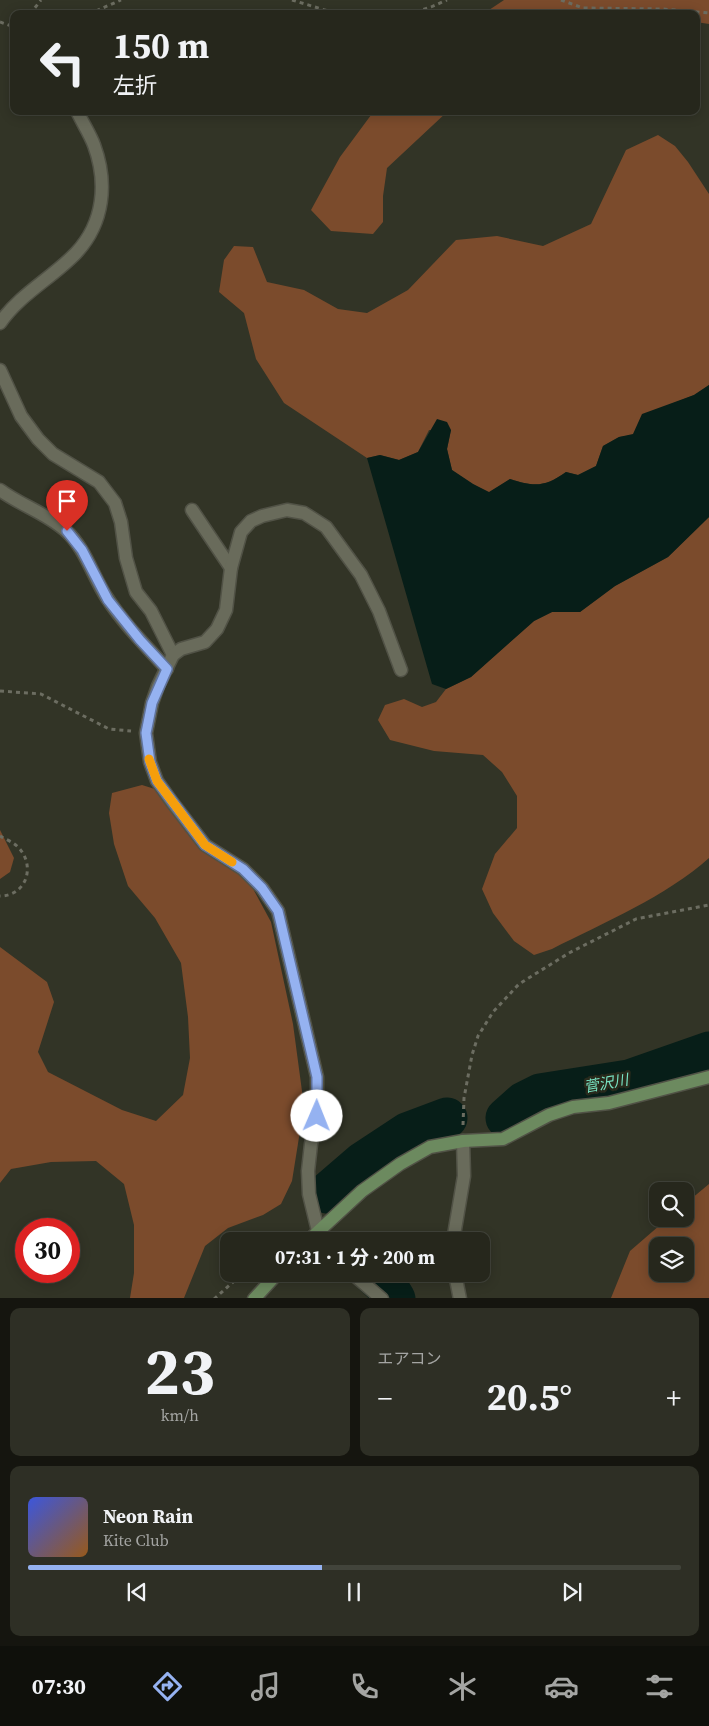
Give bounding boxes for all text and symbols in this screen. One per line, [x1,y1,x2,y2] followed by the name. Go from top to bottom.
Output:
[113,22,209,70] text: 150 m
[30,30,95,95] icon: left
[113,70,157,100] text: 左折
[46,480,88,531] pin
[53,487,81,515] icon: arrive
[582,1068,632,1097] water label: 菅沢川
[290,1089,342,1141] position arrow
[649,1182,694,1282] map controls
[649,1182,694,1227] button: search
[15,1218,80,1283] speed limit sign: 30
[649,1237,694,1282] button: layers
[275,1244,435,1270] text: 07:31 · 1 分 · 200 m
[145,1327,215,1416] text: 23
[378,1347,442,1369] text: エアコン
[486,1371,572,1423] text: 20.5°
[378,1379,392,1417] text: −
[666,1379,681,1417] text: +
[161,1404,199,1426] text: km/h
[103,1503,193,1529] text: Neon Rain
[103,1529,169,1551] text: Kite Club
[123,1578,151,1606] icon: previous
[340,1578,368,1606] icon: pause
[558,1578,586,1606] icon: next
[150,1669,185,1704] icon: directions
[248,1669,283,1704] icon: music
[347,1669,382,1704] icon: phone
[445,1669,480,1704] icon: climate
[544,1669,579,1704] icon: car
[642,1669,677,1704] icon: filters
[32,1671,86,1701] text: 07:30

